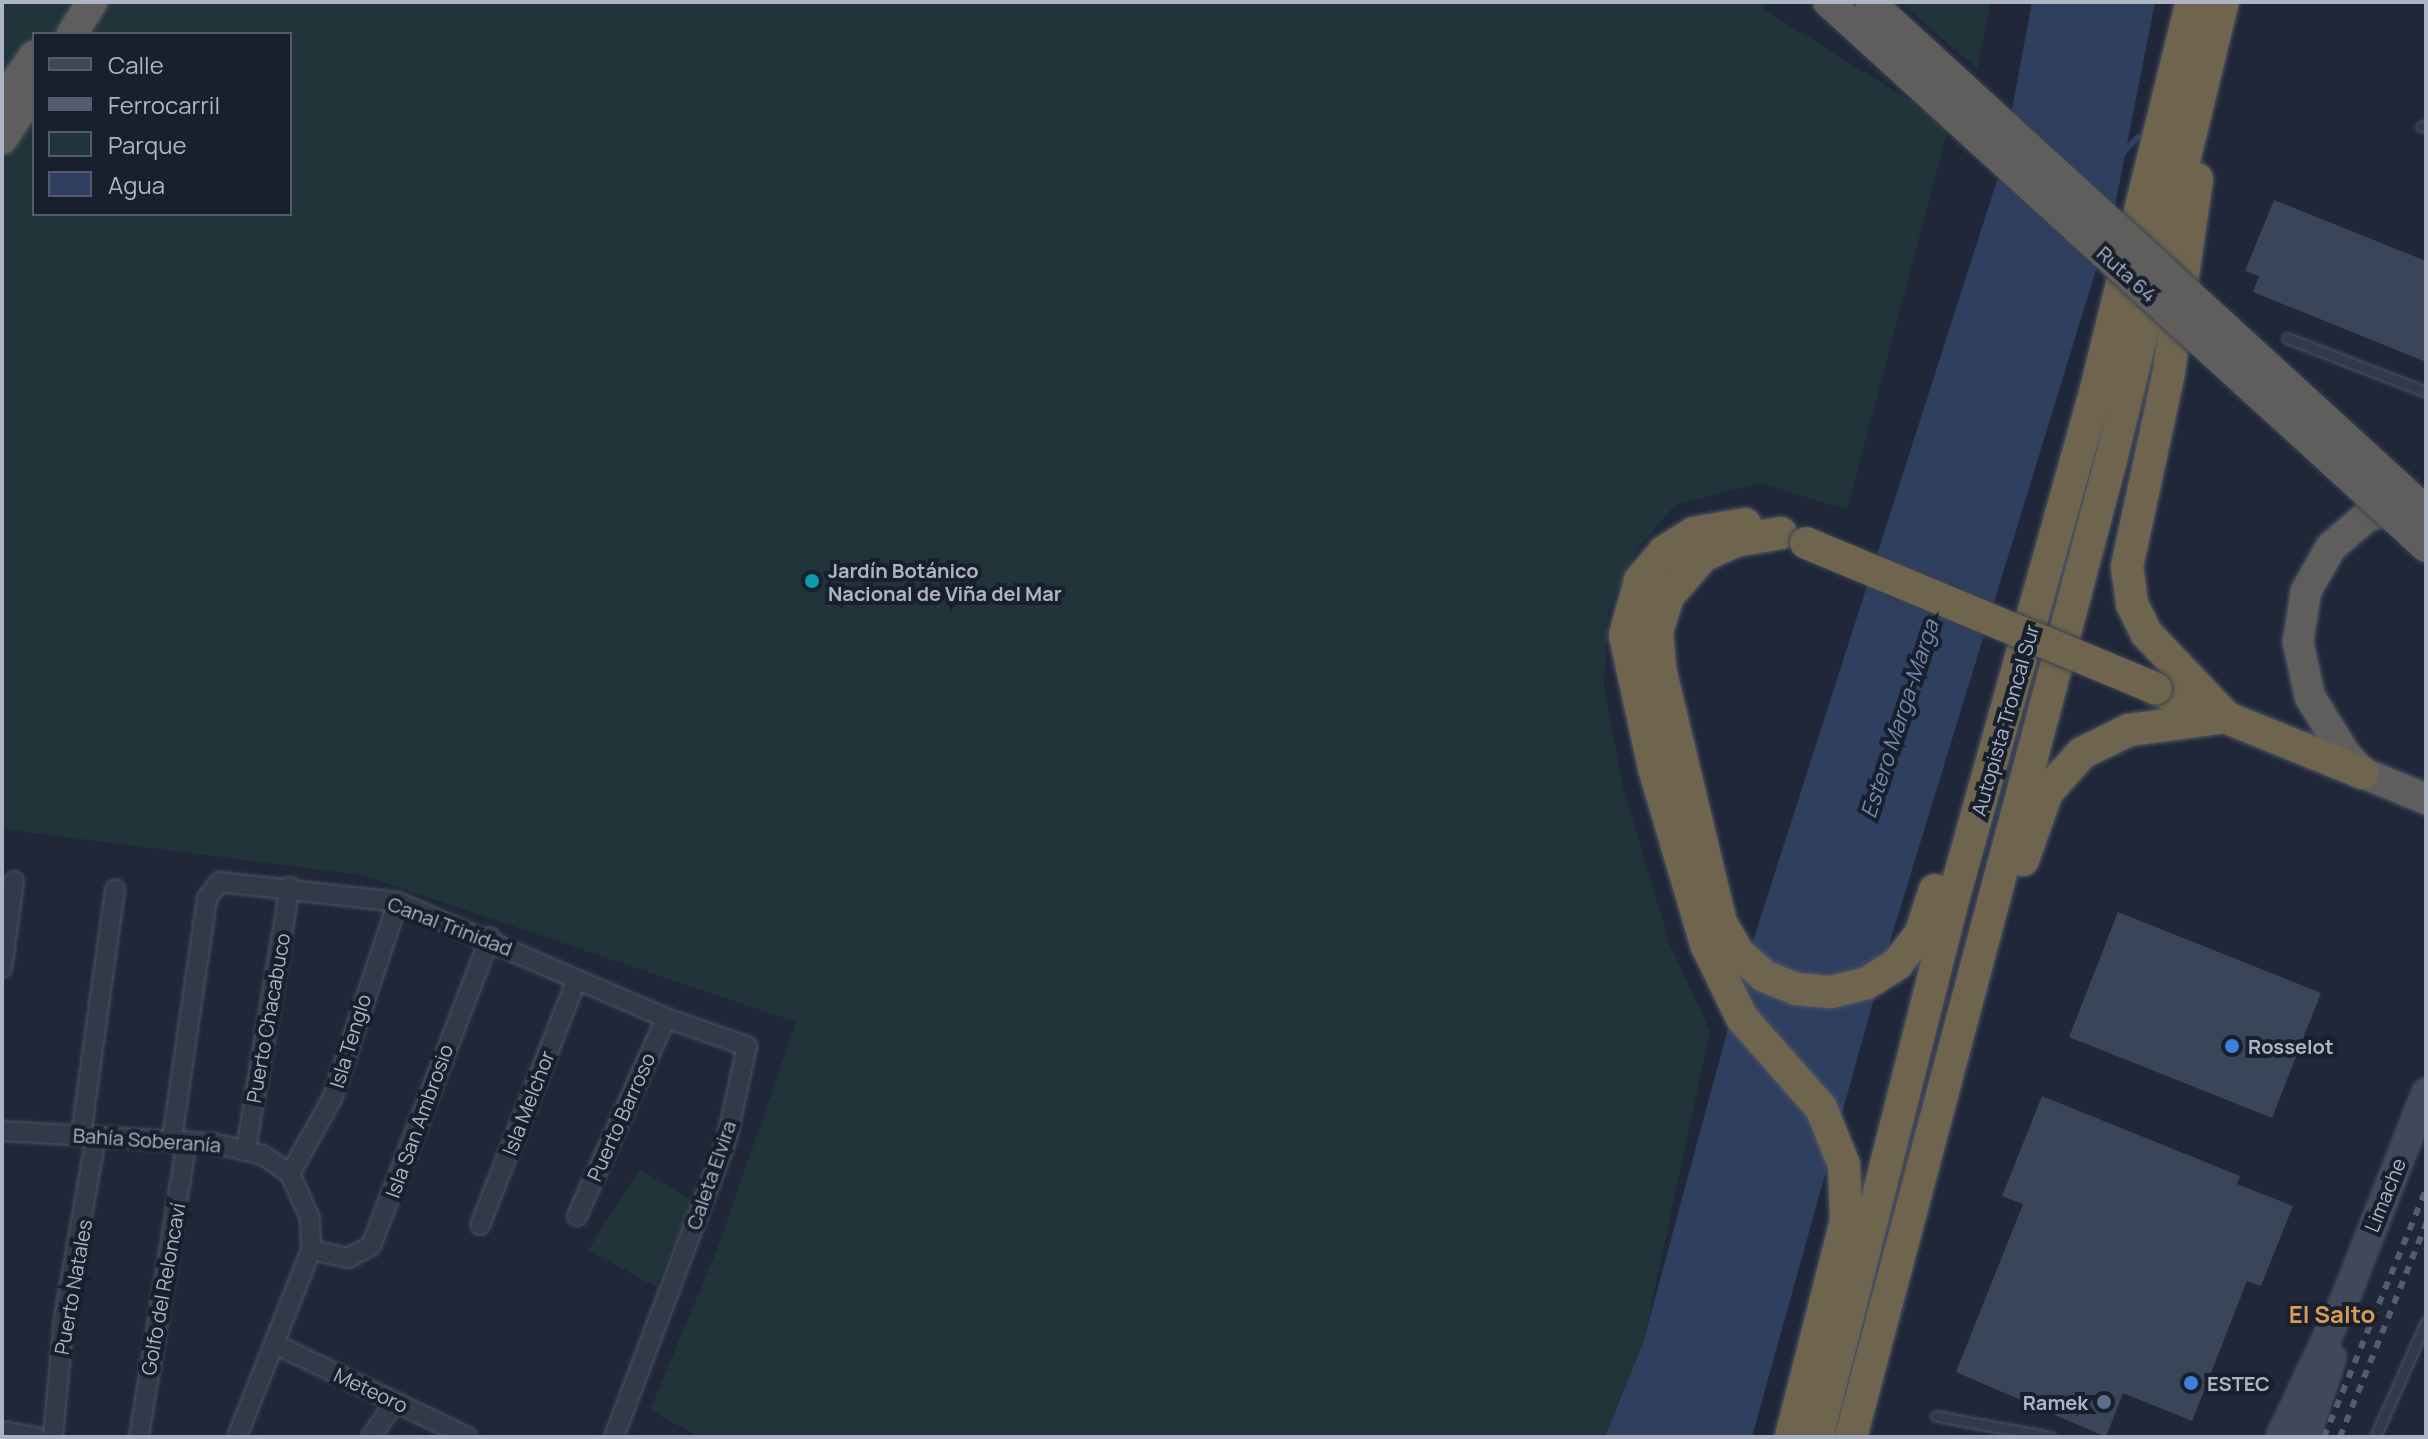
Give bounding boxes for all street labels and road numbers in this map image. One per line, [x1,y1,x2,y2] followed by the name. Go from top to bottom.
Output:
[2092,241,2162,307] street label: Ruta 64
[1966,622,2044,818] street label: Autopista Troncal Sur
[384,891,516,961] street label: Canal Trinidad
[241,931,295,1105] street label: Puerto Chacabuco
[324,991,376,1091] street label: Isla Tenglo
[380,1041,458,1201] street label: Isla San Ambrosio
[497,1047,559,1159] street label: Isla Melchor
[582,1049,660,1185] street label: Puerto Barroso
[681,1117,741,1233] street label: Caleta Elvira
[72,1123,222,1157] street label: Bahía Soberanía
[2359,1155,2411,1235] street label: Limache
[136,1201,190,1377] street label: Golfo del Reloncaví
[49,1217,97,1357] street label: Puerto Natales
[330,1363,412,1417] street label: Meteoro

